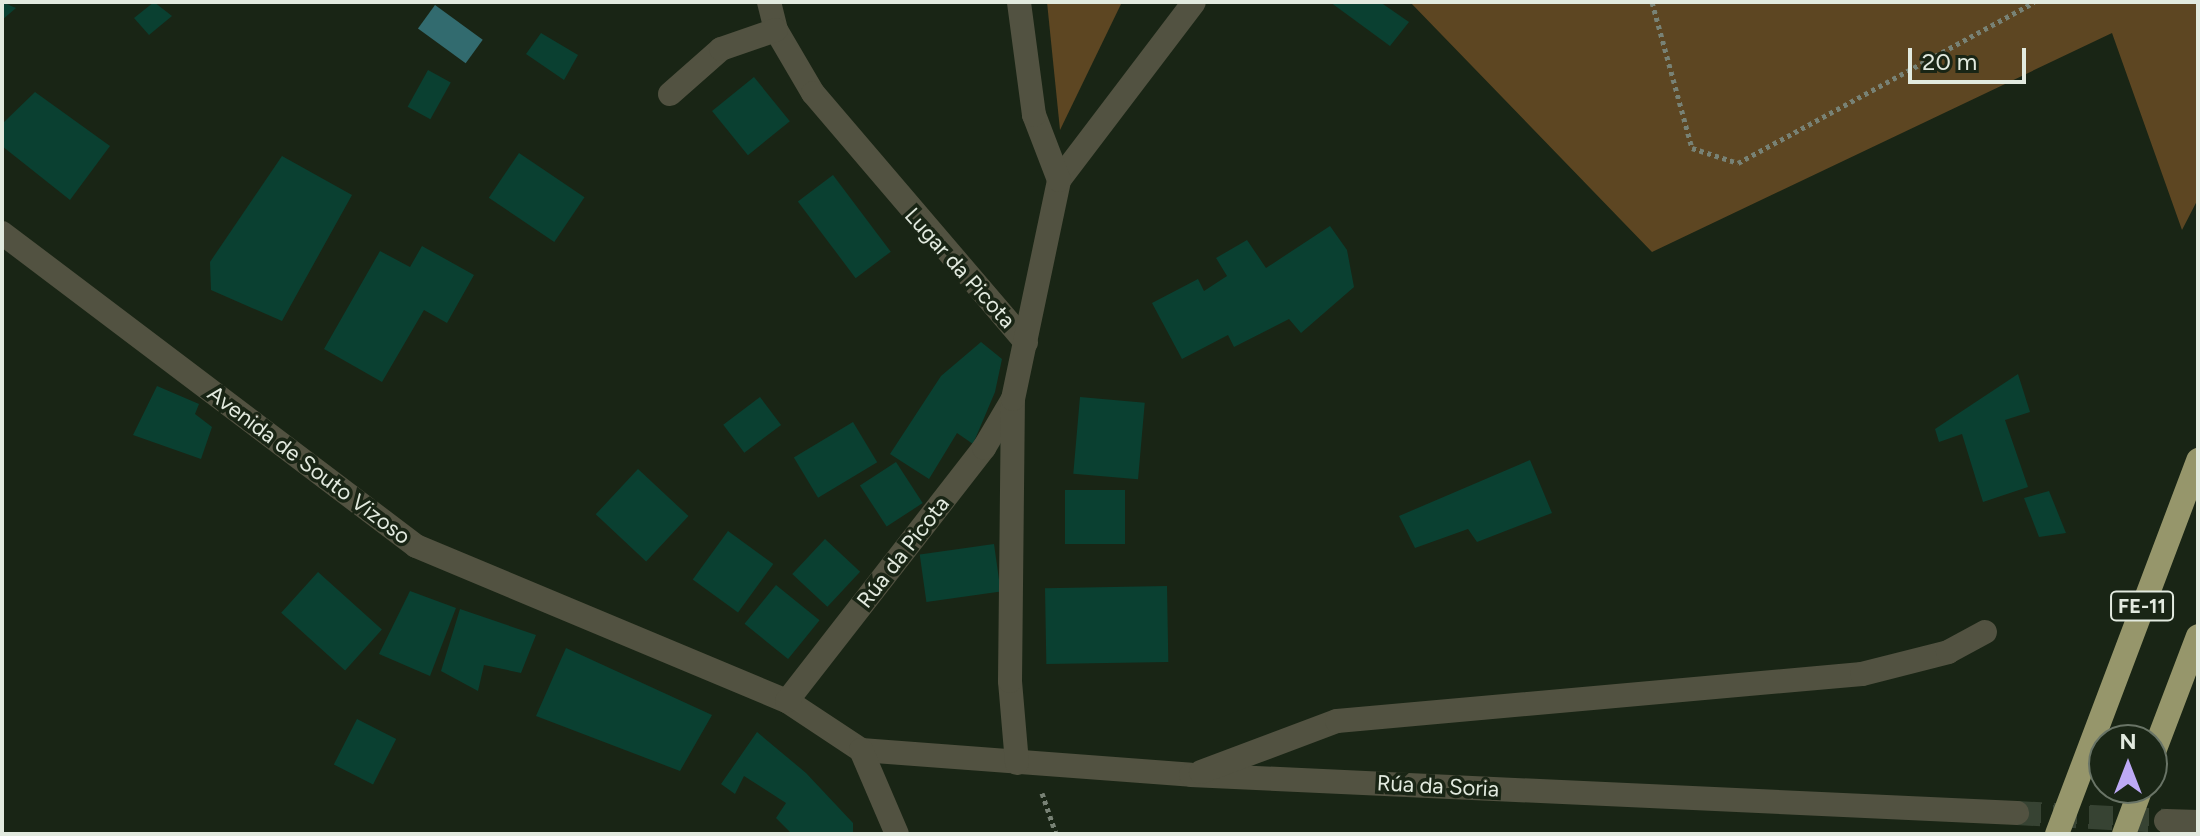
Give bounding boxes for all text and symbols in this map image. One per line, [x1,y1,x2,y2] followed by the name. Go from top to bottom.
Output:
[1912,32,2030,82] scale bar
[1922,47,1977,76] text: 20 m
[899,203,1021,333] street label: Lugar da Picota
[202,380,416,550] street label: Avenida de Souto Vizoso
[851,491,955,613] street label: Rúa da Picota
[2110,590,2174,622] road number: FE-11
[2088,724,2168,804] north arrow
[2119,728,2137,755] text: N
[1376,770,1500,802] street label: Rúa da Soria

